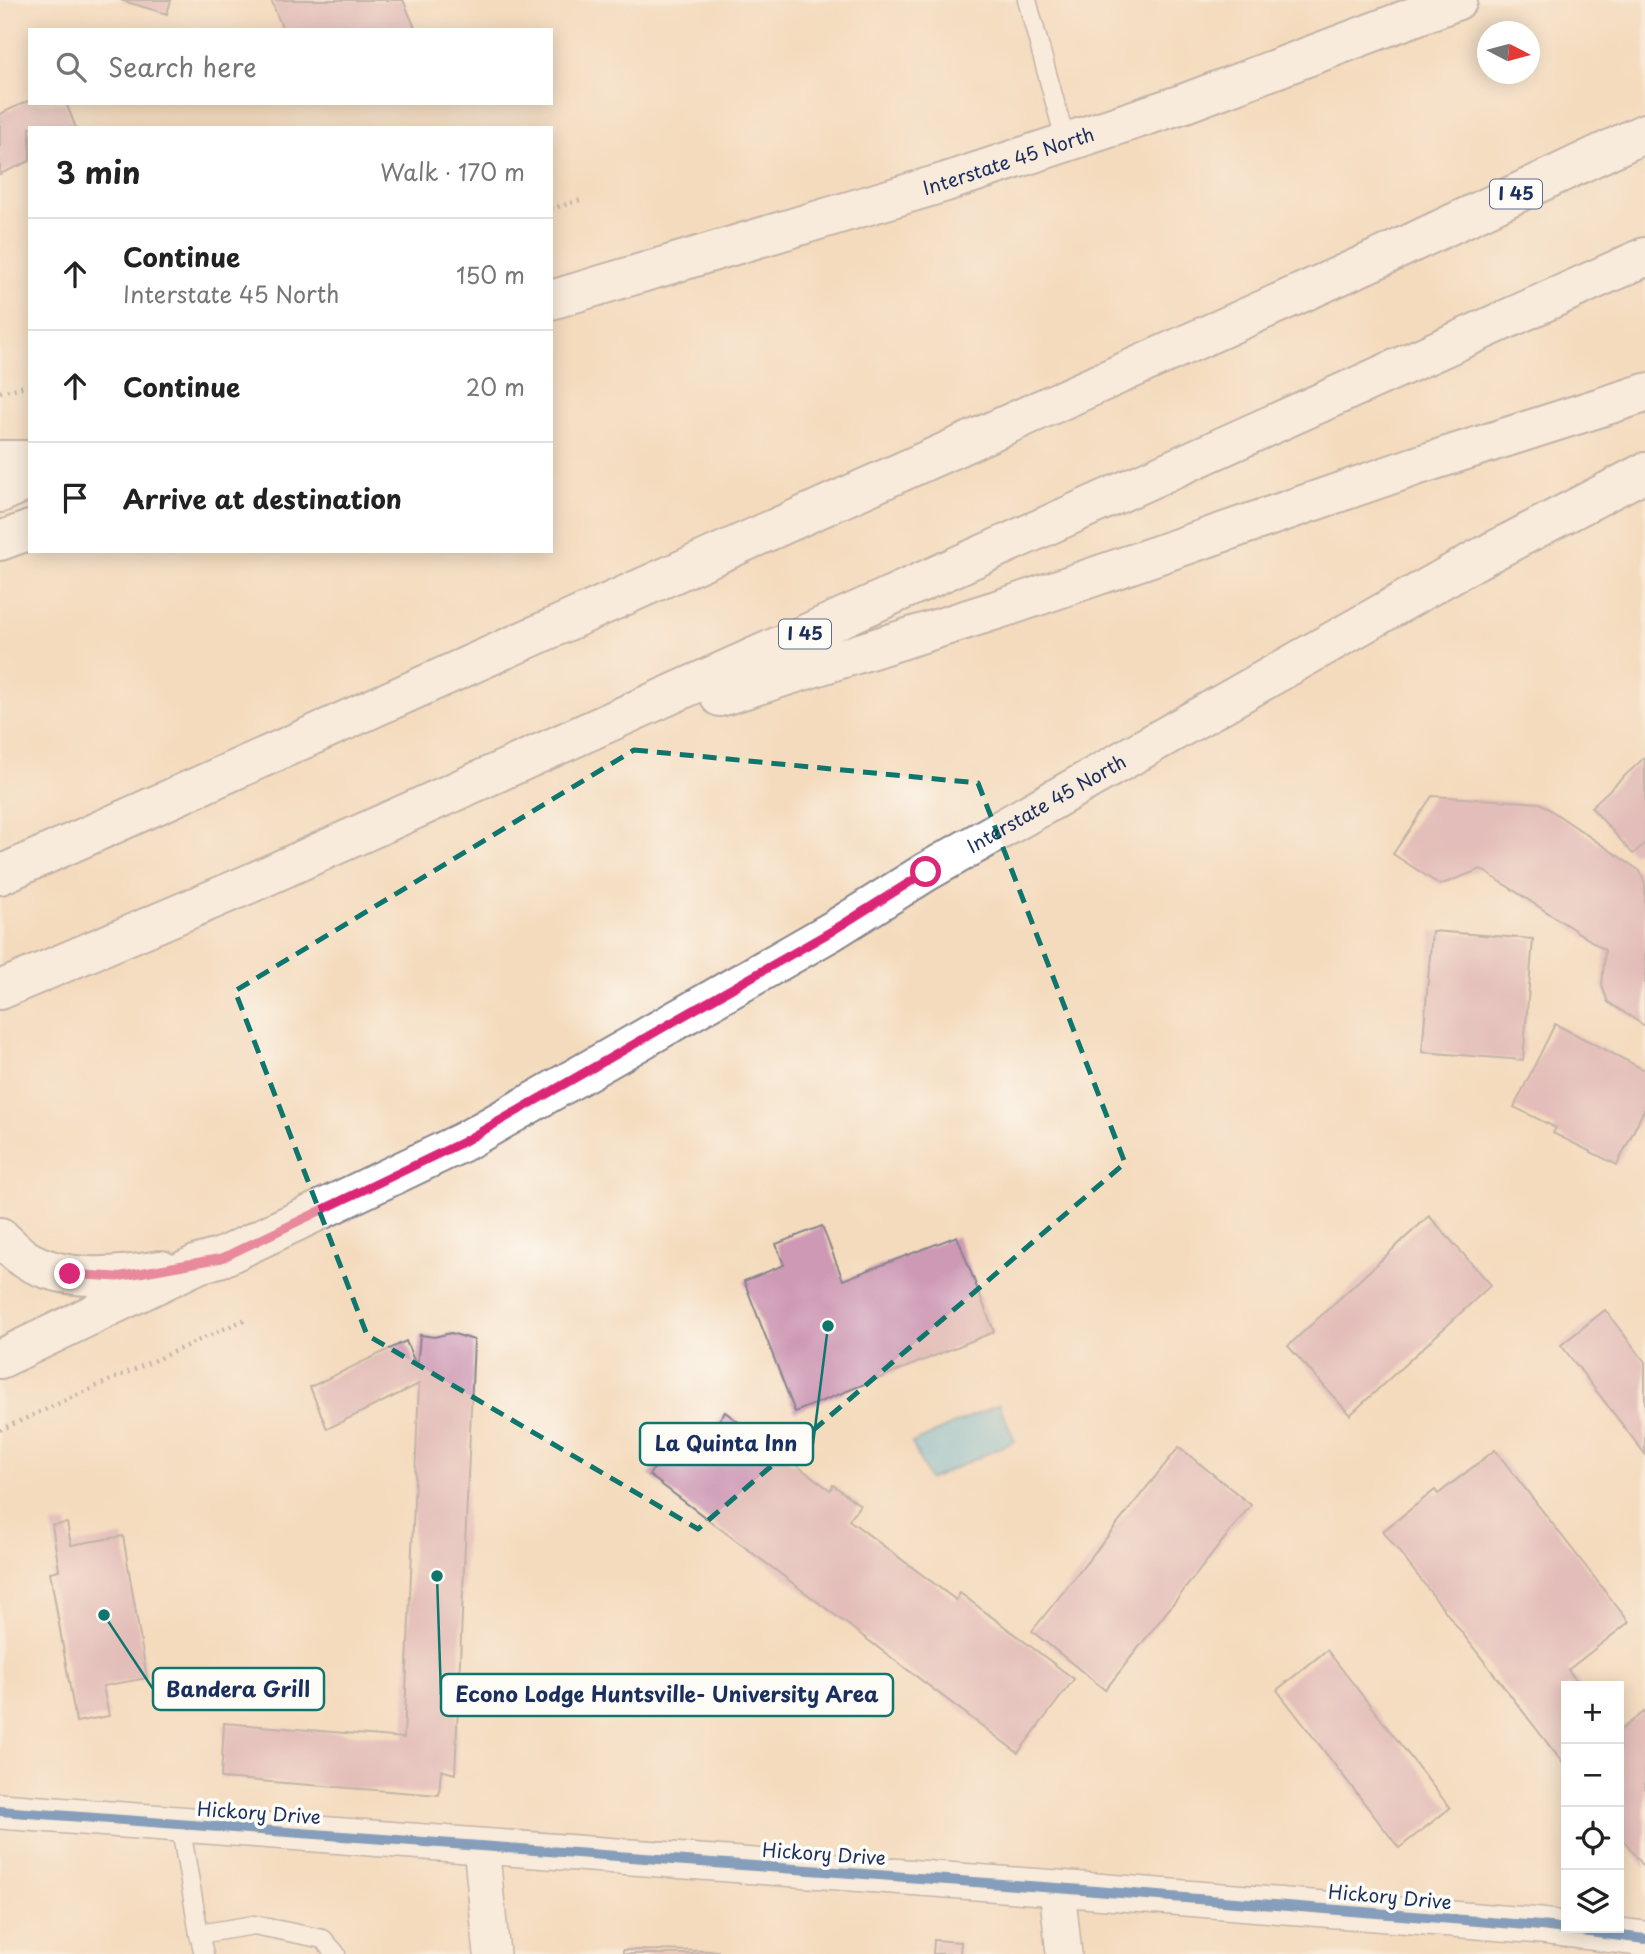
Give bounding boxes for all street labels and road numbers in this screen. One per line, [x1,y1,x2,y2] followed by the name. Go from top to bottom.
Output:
[919,119,1097,201] street label: Interstate 45 North
[1490,180,1542,209] road number: I 45
[779,620,831,648] road number: I 45
[961,747,1131,859] street label: Interstate 45 North
[196,1794,322,1830] street label: Hickory Drive
[761,1835,887,1871] street label: Hickory Drive
[1327,1877,1453,1915] street label: Hickory Drive

